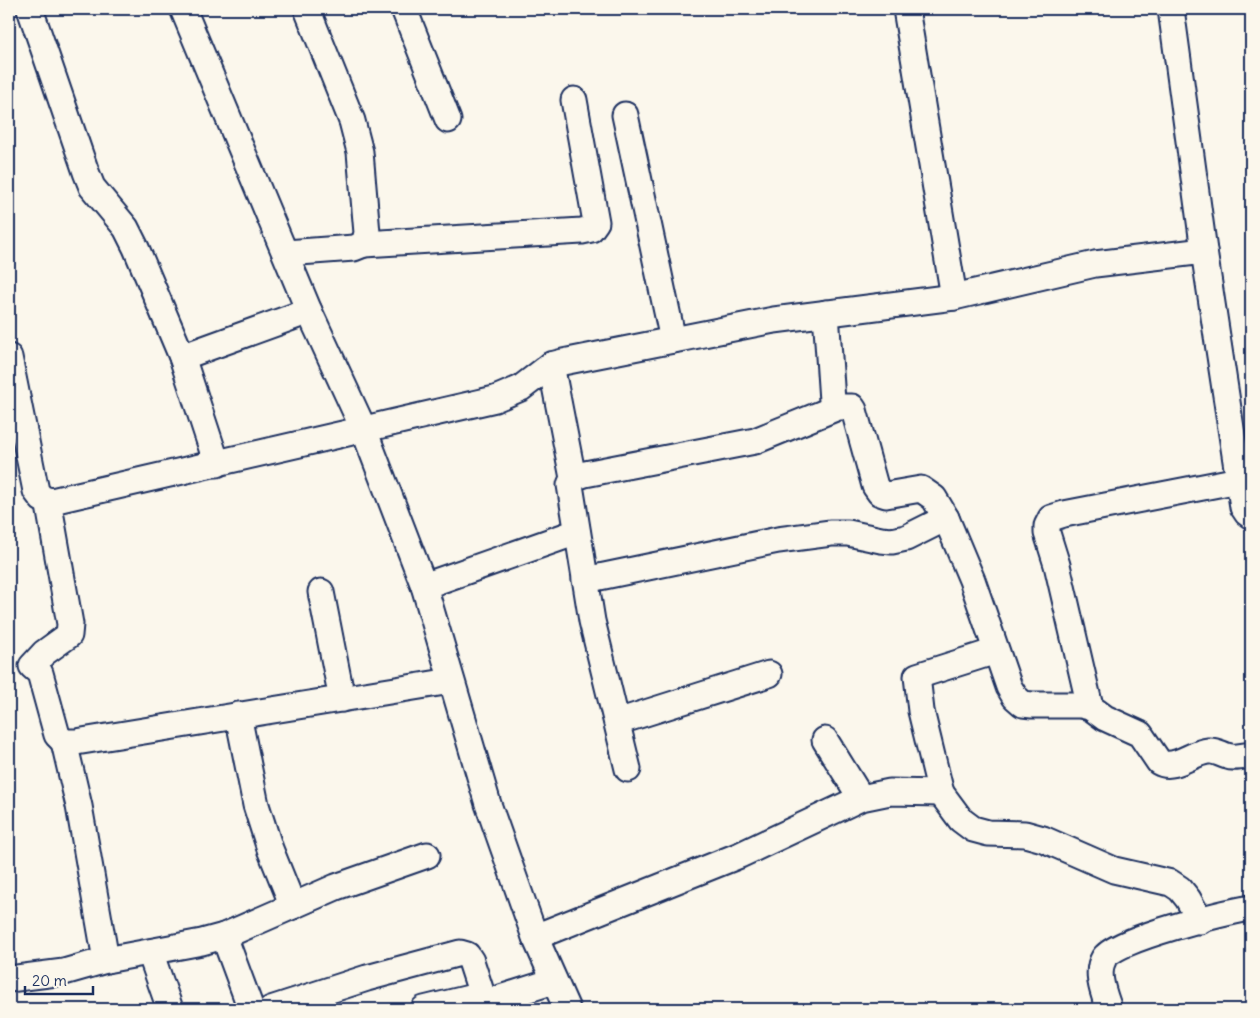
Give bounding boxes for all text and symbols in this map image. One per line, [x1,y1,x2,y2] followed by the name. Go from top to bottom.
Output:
[25,963,92,995] scale bar
[32,971,67,990] text: 20 m

